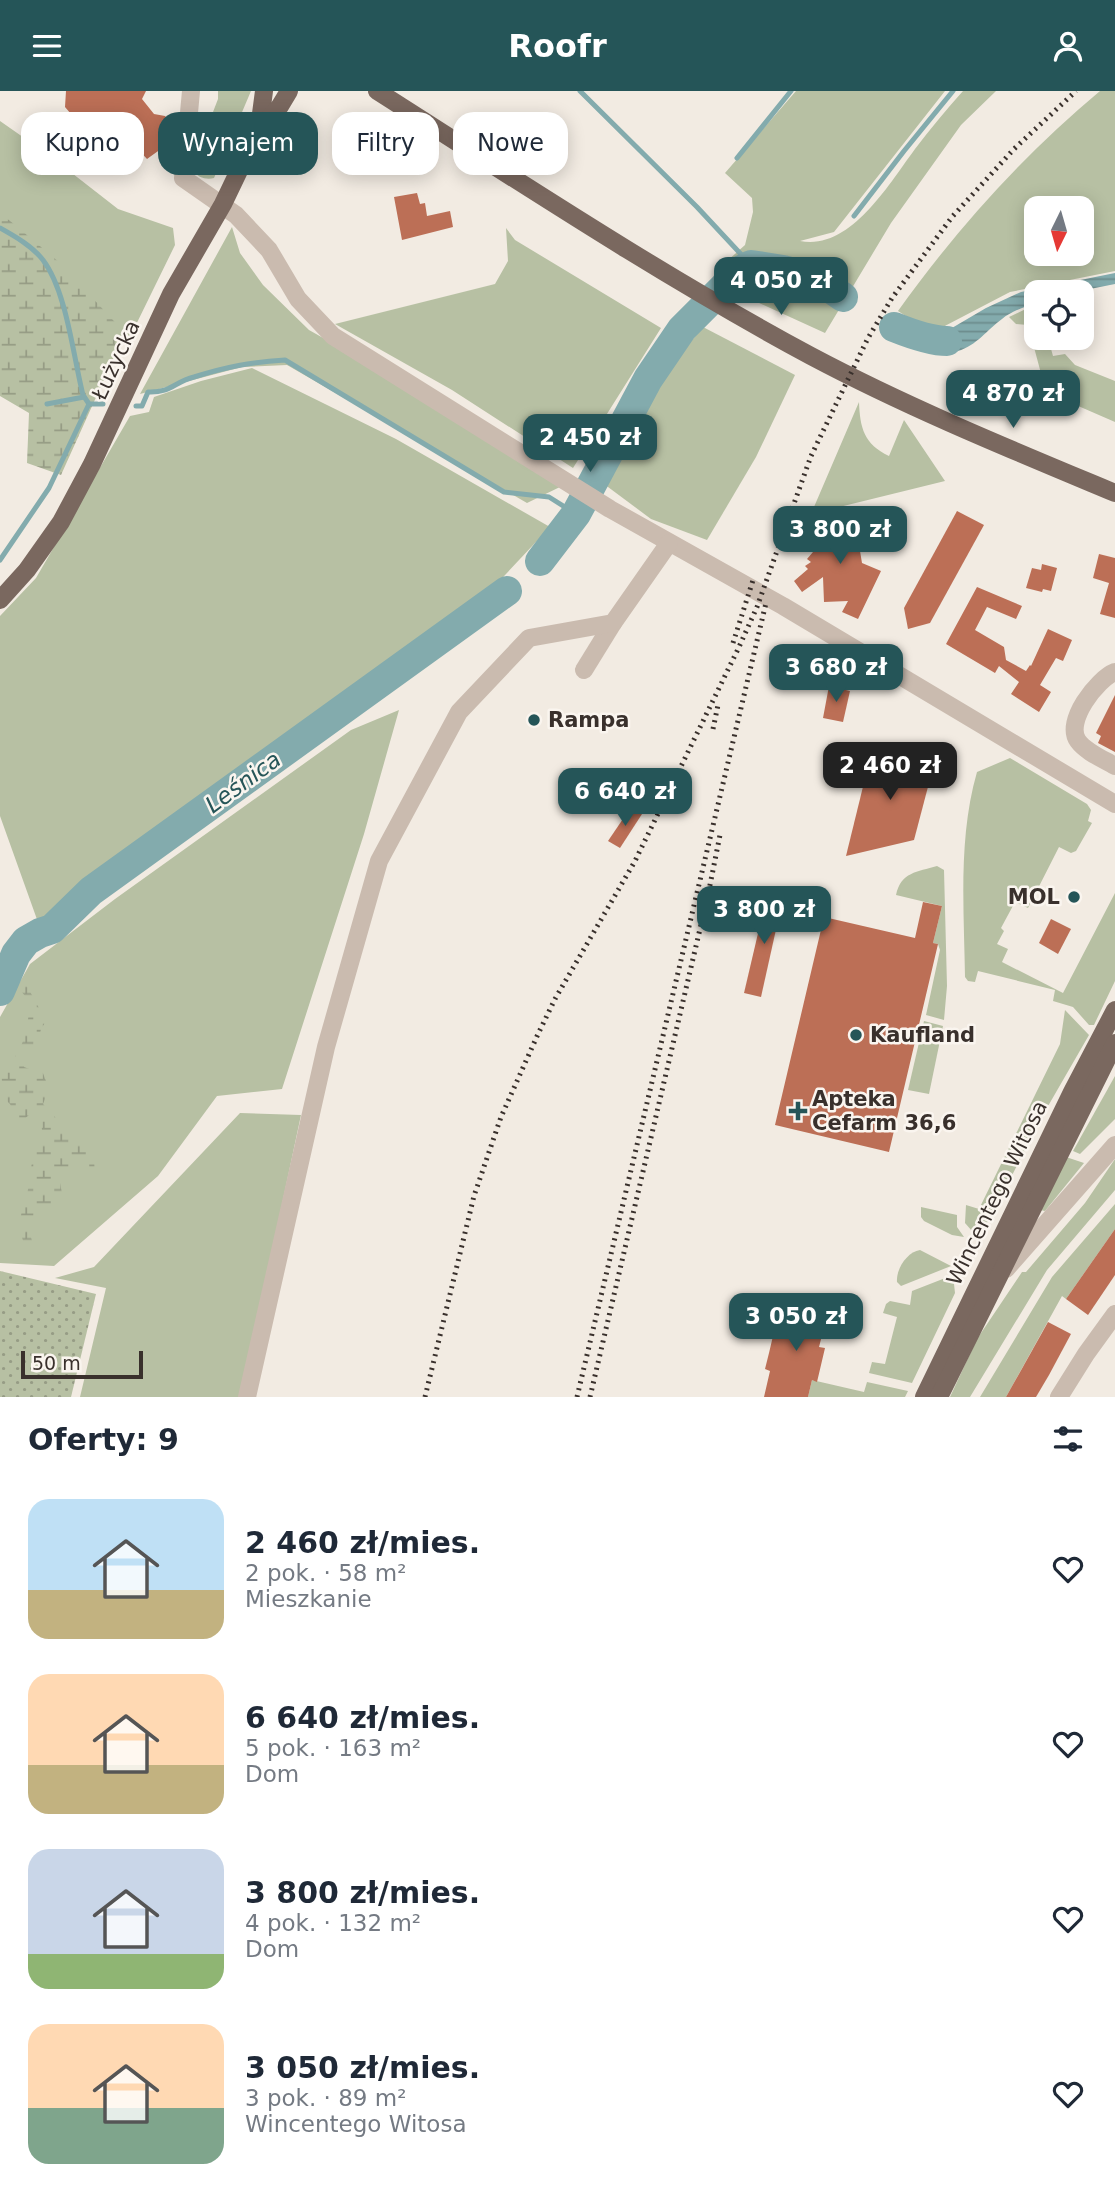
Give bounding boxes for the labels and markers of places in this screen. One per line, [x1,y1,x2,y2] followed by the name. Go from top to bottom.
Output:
[709,257,853,317] pin: 4 050 zł
[941,371,1085,430] pin: 4 870 zł
[518,415,662,474] pin: 2 450 zł
[768,507,912,566] pin: 3 800 zł
[764,645,908,704] pin: 3 680 zł
[548,708,629,732] place label: Rampa
[526,712,542,728] marker: Rampa
[818,743,962,802] pin: 2 460 zł
[553,769,697,828] pin: 6 640 zł
[1008,885,1060,909] place label: MOL
[692,887,836,946] pin: 3 800 zł
[1066,889,1082,905] marker: MOL
[870,1023,975,1047] place label: Kaufland
[848,1027,864,1043] marker: Kaufland
[812,1087,956,1135] place label: Apteka Cefarm 36,6
[790,1103,806,1119] marker: Apteka Cefarm 36,6
[724,1293,868,1353] pin: 3 050 zł

